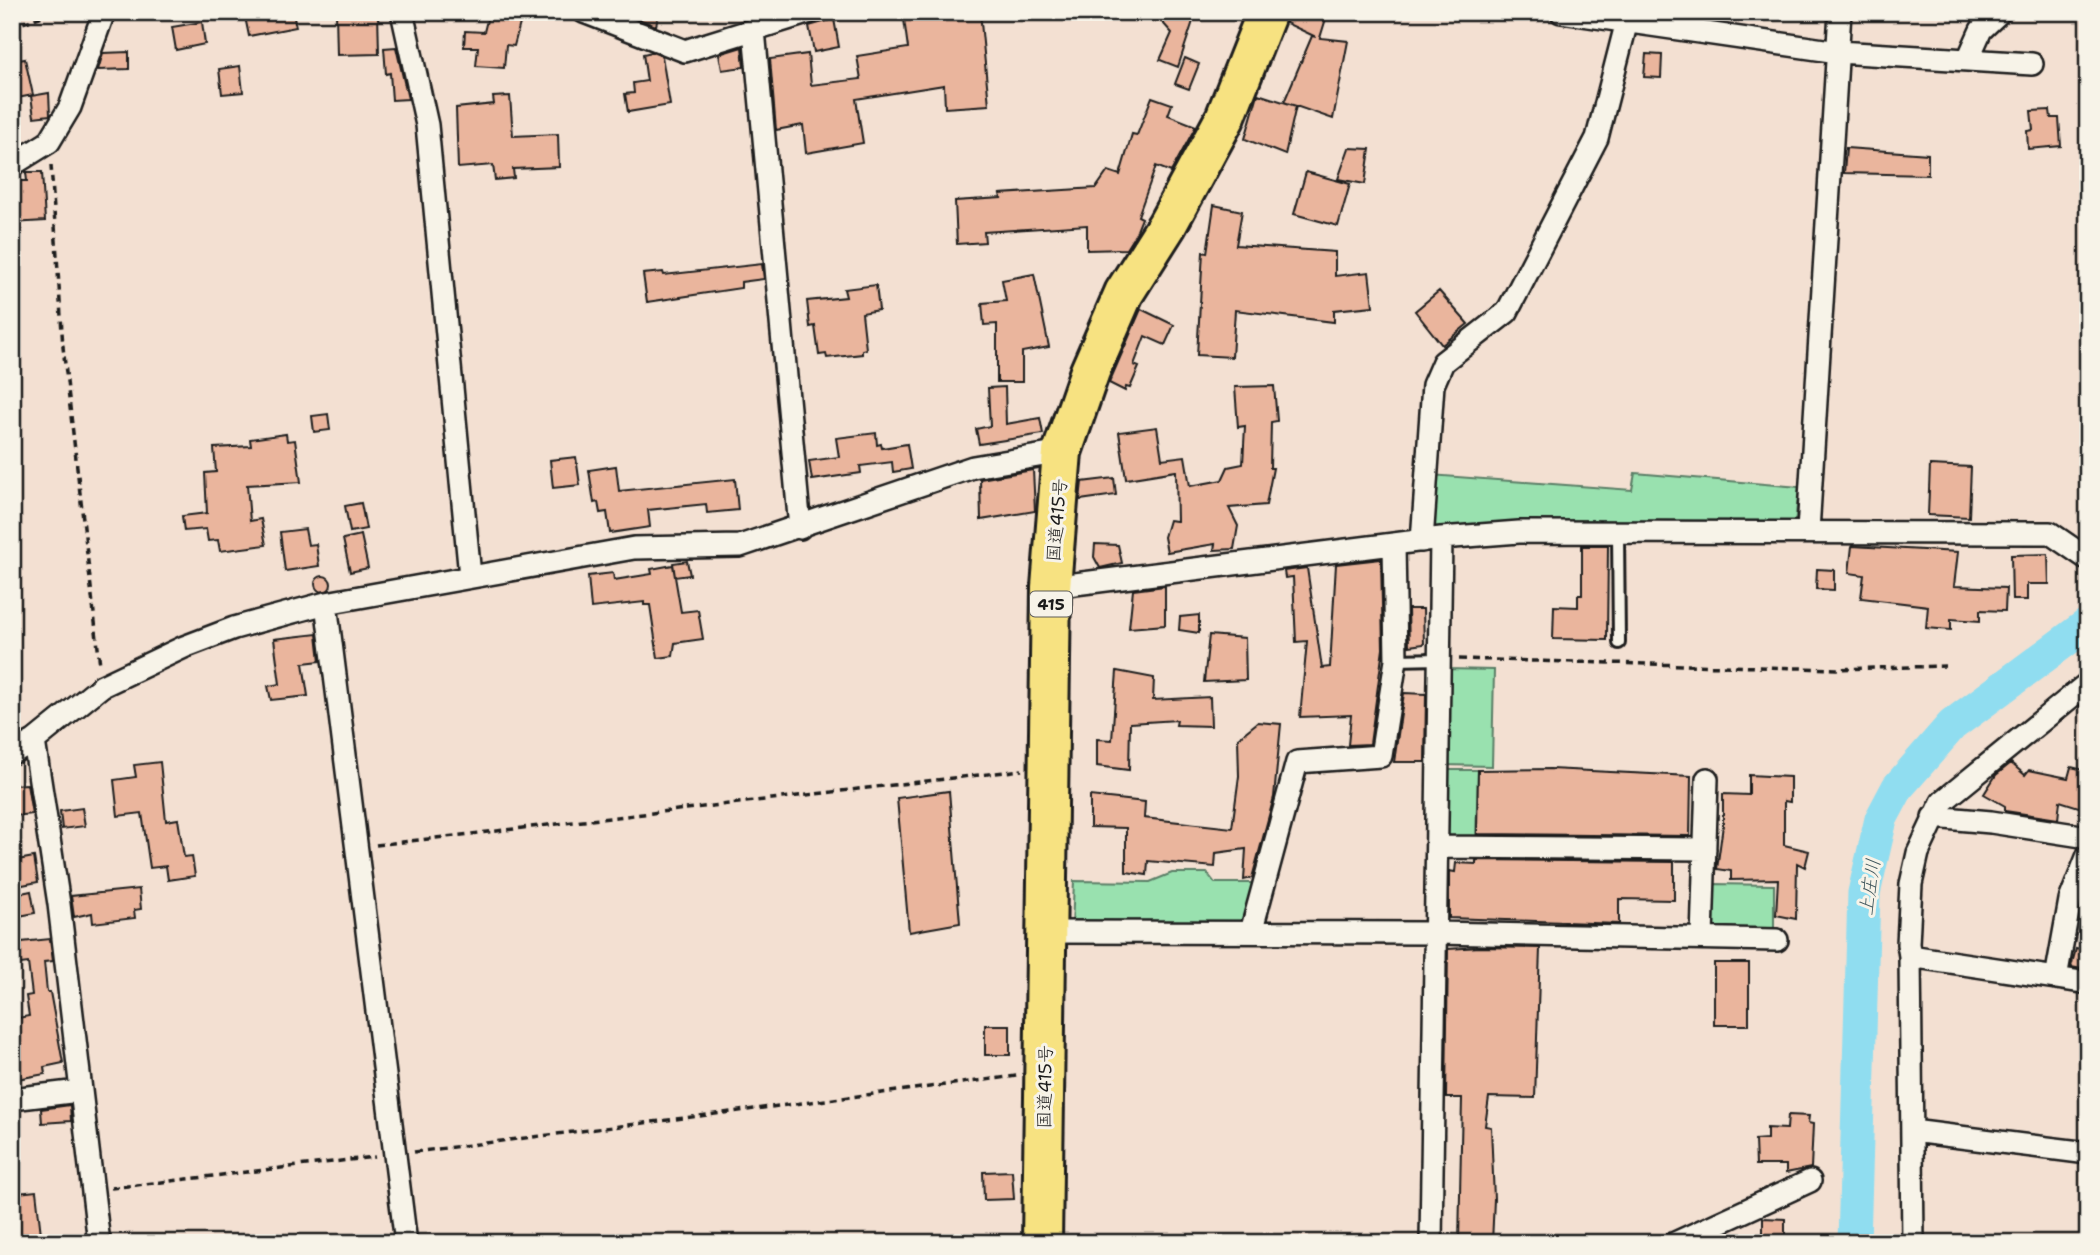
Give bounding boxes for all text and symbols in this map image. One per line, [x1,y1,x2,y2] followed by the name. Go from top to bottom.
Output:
[1041,477,1073,563] street label: 国道415号
[1030,592,1072,617] road number: 415
[1853,857,1886,917] water label: 上庄川
[1032,1045,1058,1129] street label: 国道415号

